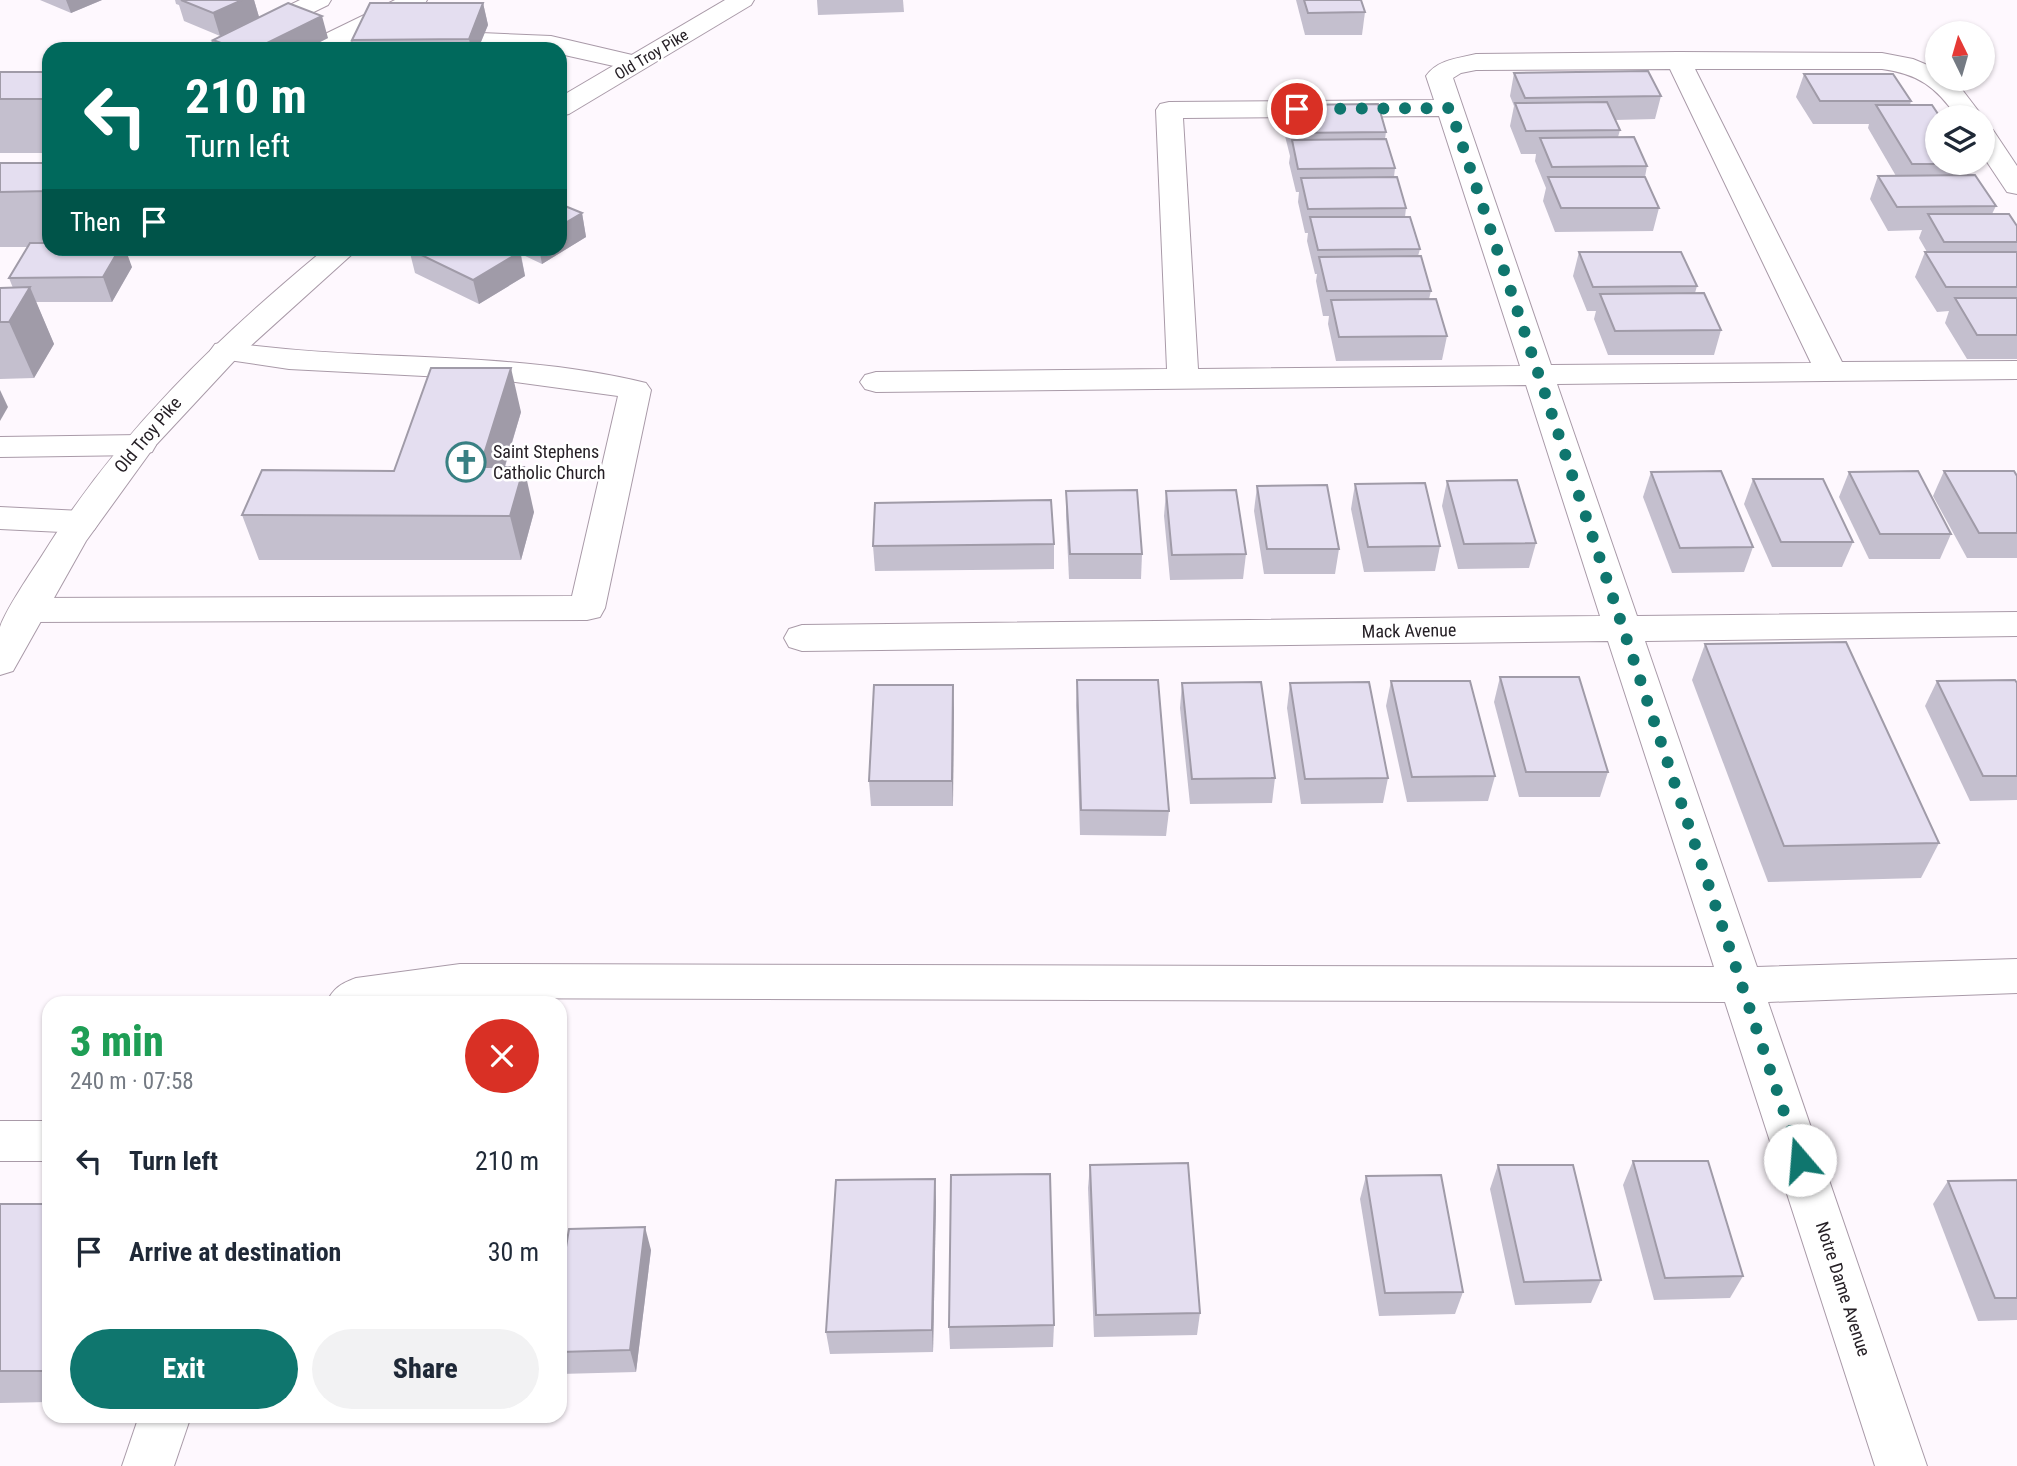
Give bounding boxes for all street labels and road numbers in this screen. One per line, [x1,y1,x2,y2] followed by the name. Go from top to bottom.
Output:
[611,25,691,84] street label: Old Troy Pike
[110,392,185,477] street label: Old Troy Pike
[1362,619,1456,642] street label: Mack Avenue
[1812,1219,1875,1359] street label: Notre Dame Avenue

